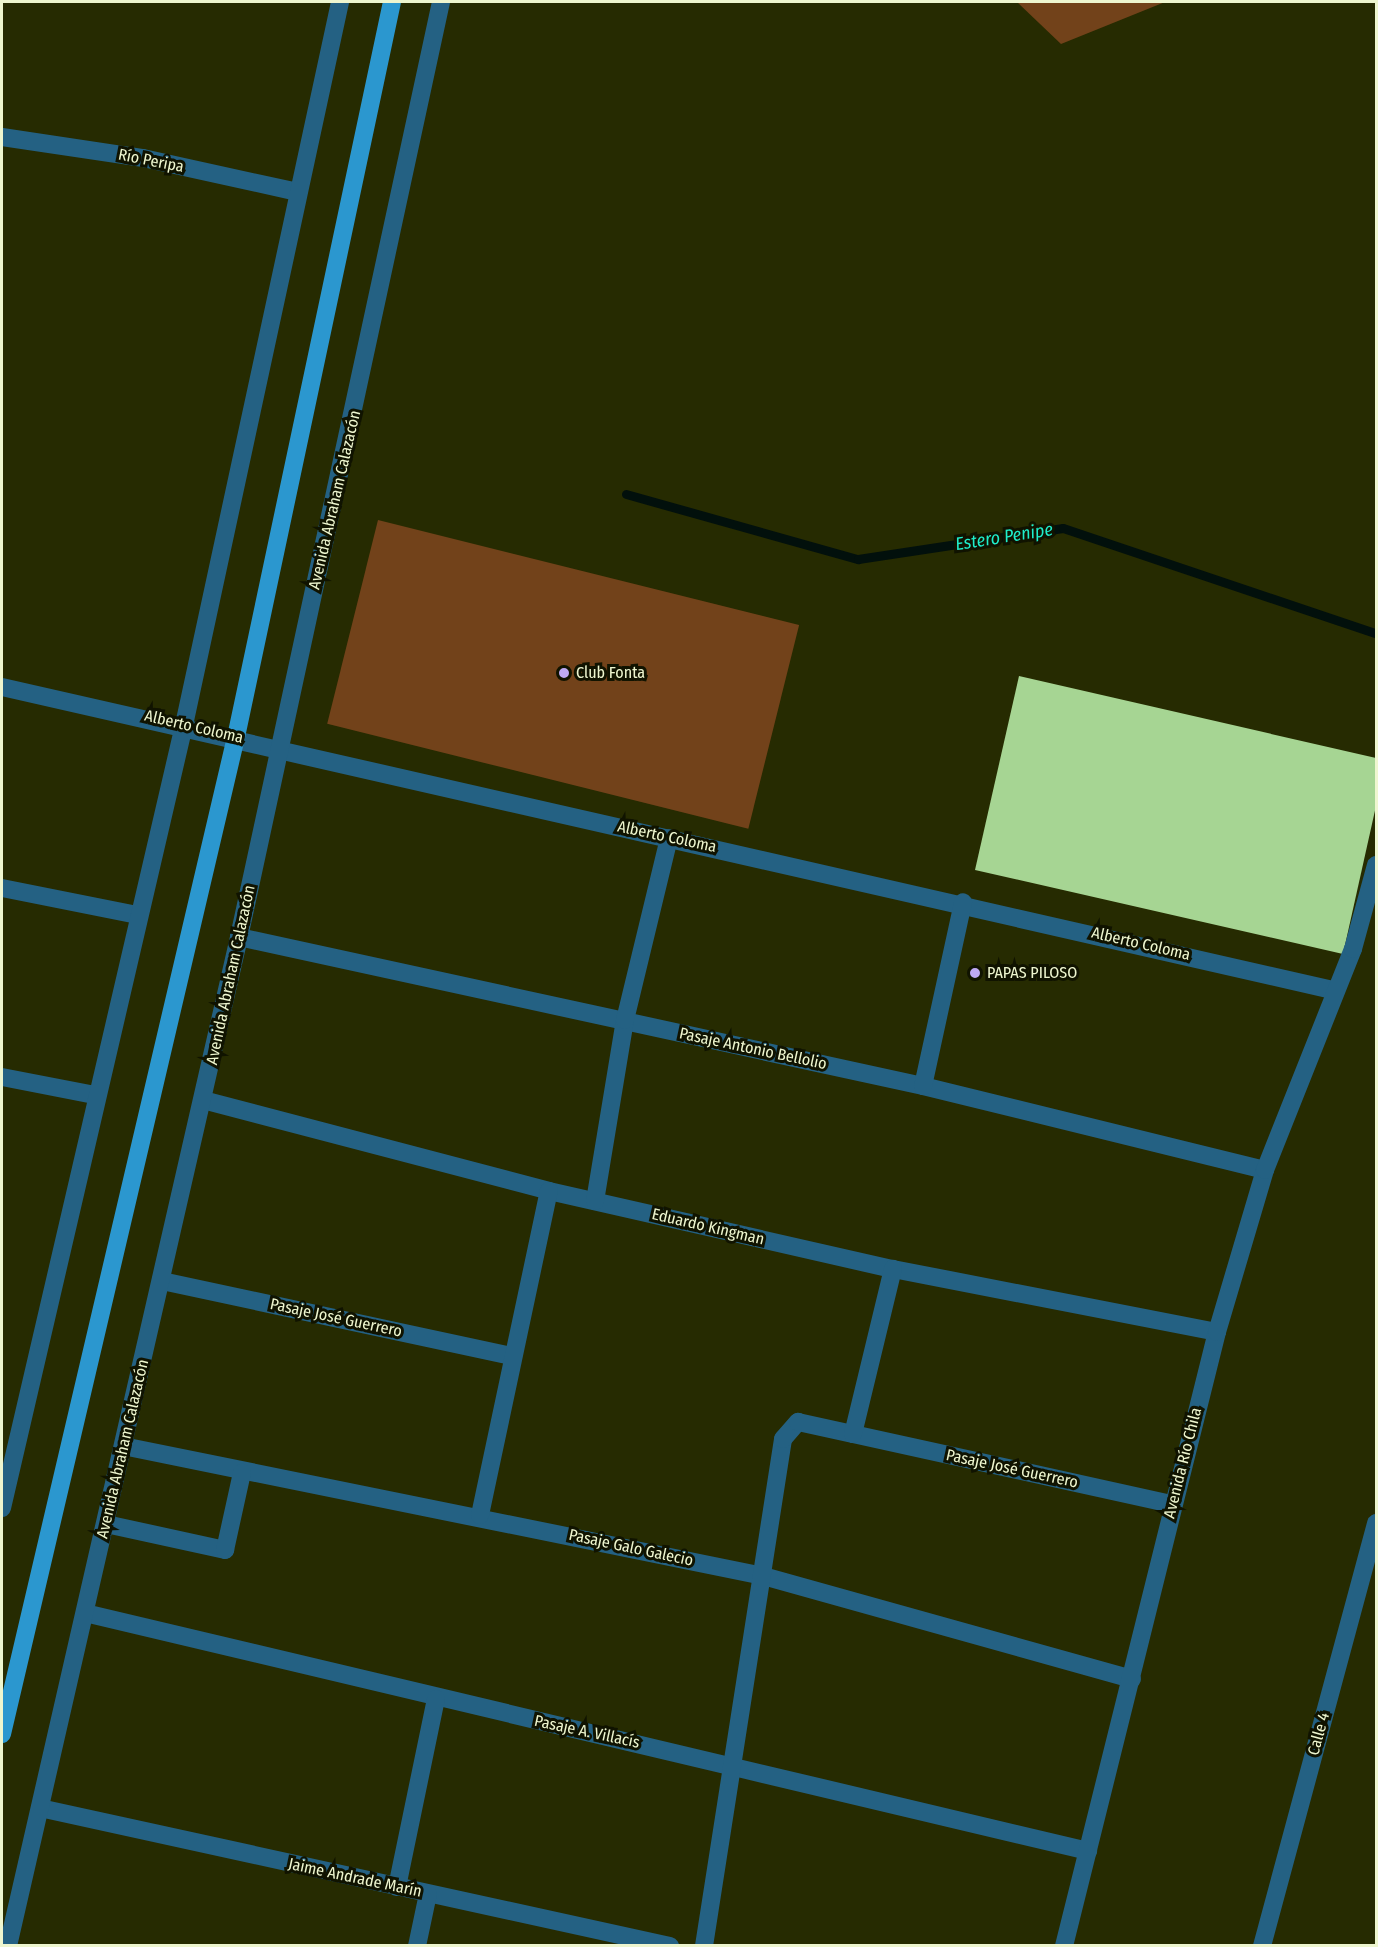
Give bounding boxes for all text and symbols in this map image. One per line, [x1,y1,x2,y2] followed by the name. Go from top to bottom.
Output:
[117,145,185,177] street label: Río Peripa
[305,409,365,591] street label: Avenida Abraham Calazacón
[954,519,1054,555] water label: Estero Penipe
[576,663,645,683] place label: Club Fonta
[557,666,571,680] marker: Club Fonta
[143,706,245,748] street label: Alberto Coloma
[616,817,718,857] street label: Alberto Coloma
[203,883,259,1067] street label: Avenida Abraham Calazacón
[1090,923,1192,965] street label: Alberto Coloma
[987,963,1077,983] place label: PAPAS PILOSO
[968,966,982,980] marker: PAPAS PILOSO
[677,1024,829,1074] street label: Pasaje Antonio Bellolio
[650,1205,766,1249] street label: Eduardo Kingman
[268,1295,404,1341] street label: Pasaje José Guerrero
[93,1358,153,1540] street label: Avenida Abraham Calazacón
[1160,1406,1206,1520] street label: Avenida Río Chila
[944,1446,1080,1492] street label: Pasaje José Guerrero
[567,1525,695,1571] street label: Pasaje Galo Galecio
[533,1711,641,1753] street label: Pasaje A. Villacís
[1304,1711,1334,1757] street label: Calle 4
[286,1854,424,1902] street label: Jaime Andrade Marín

